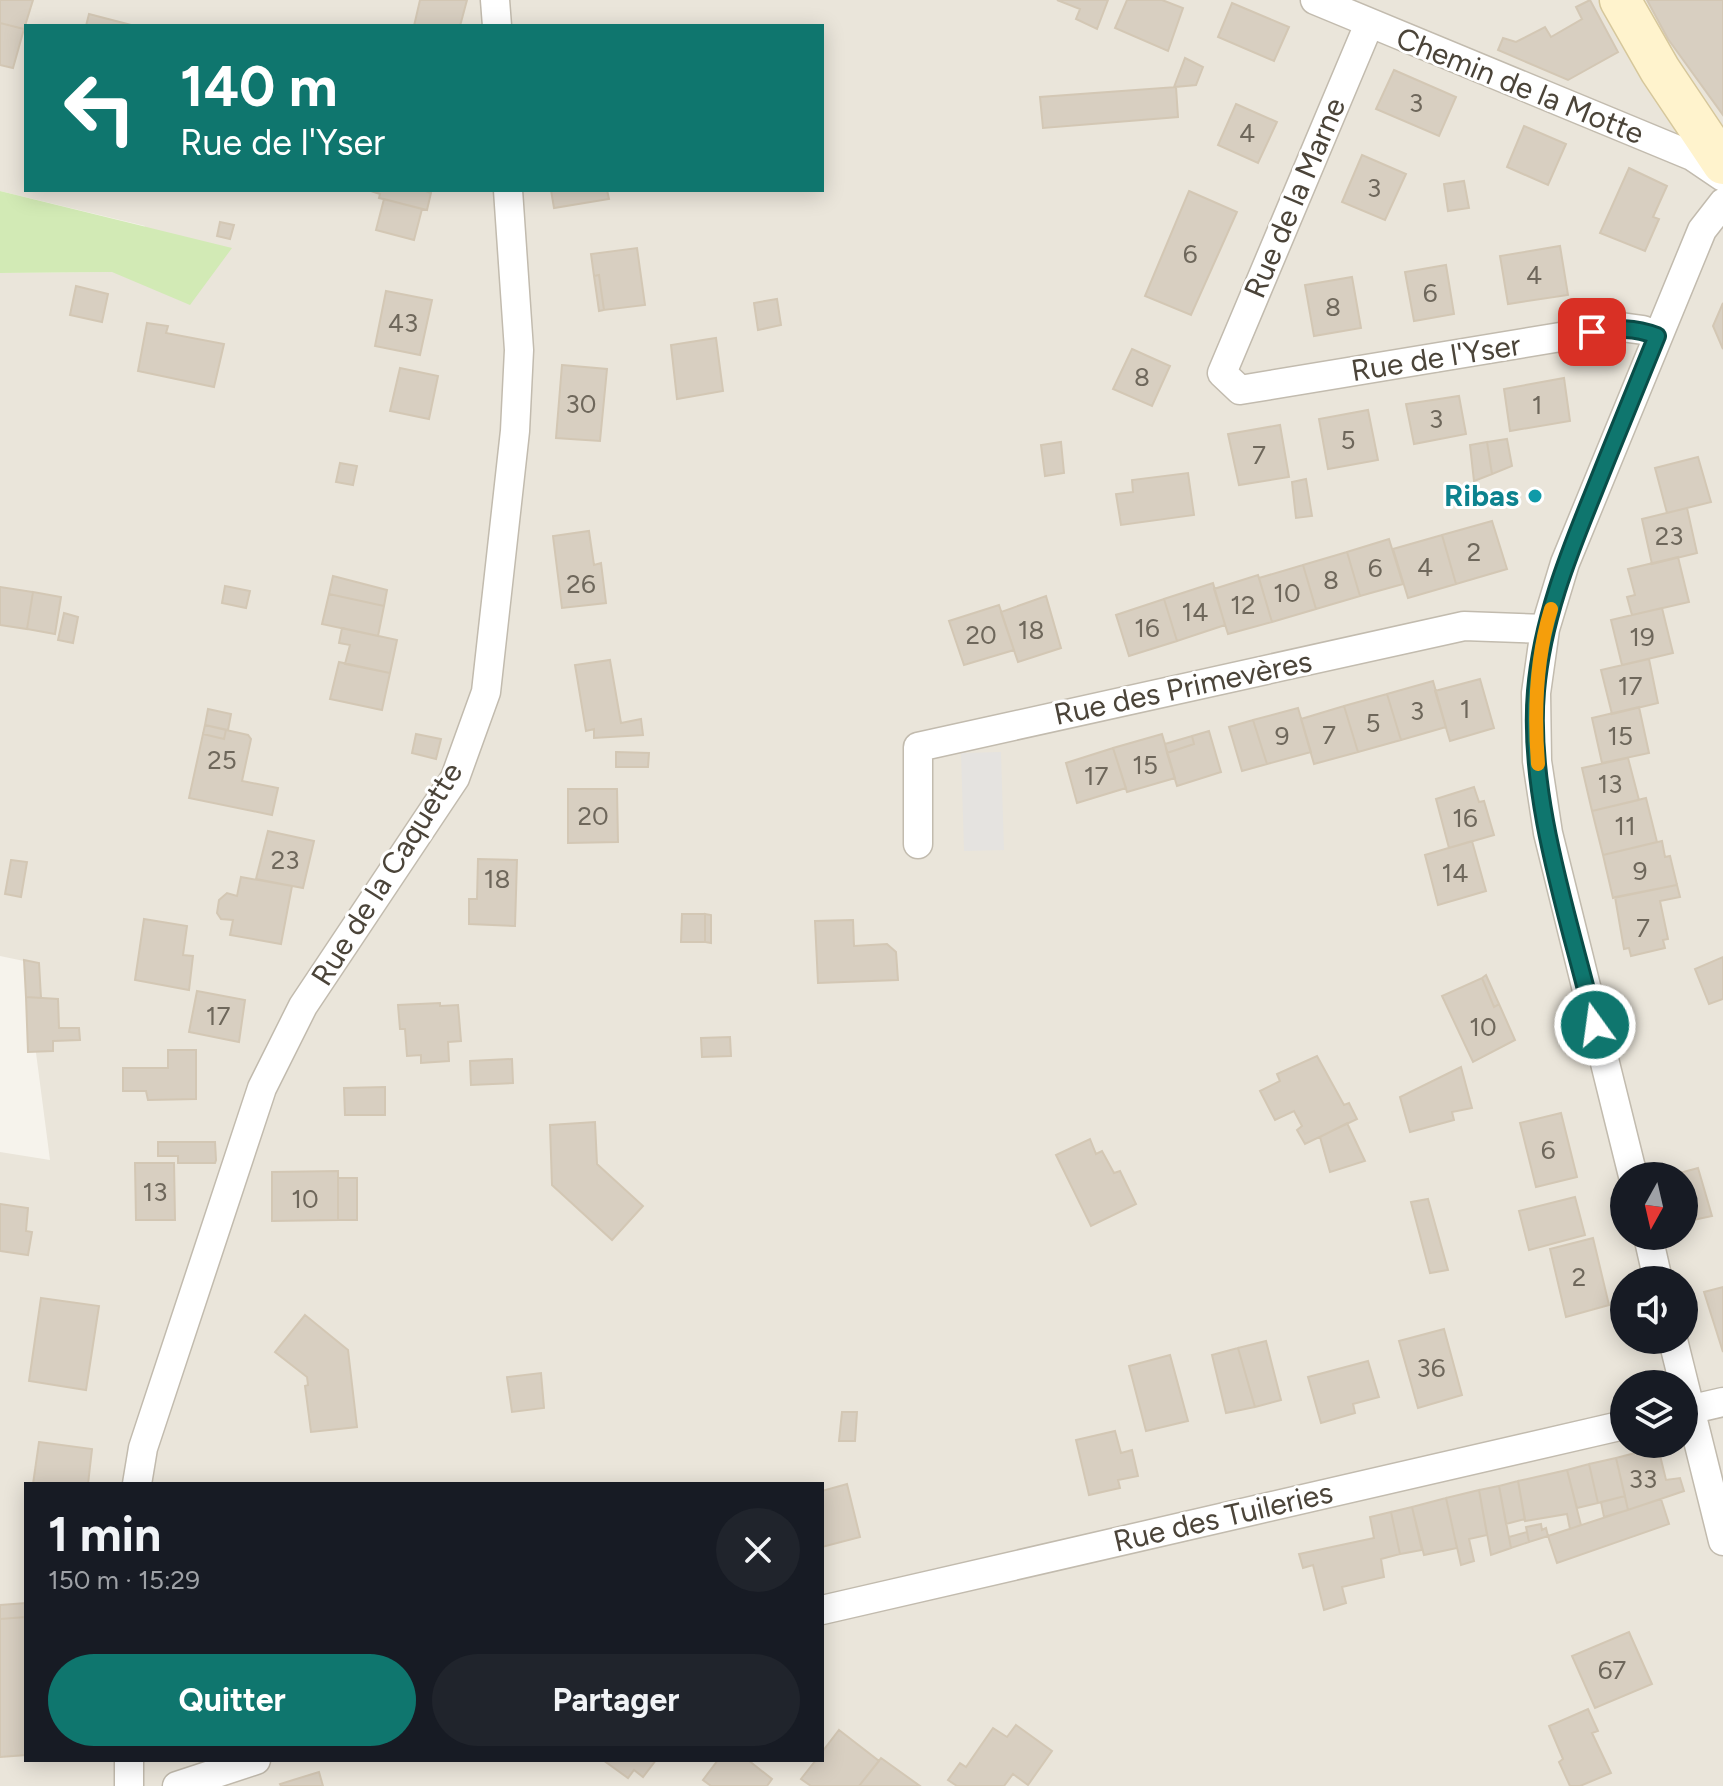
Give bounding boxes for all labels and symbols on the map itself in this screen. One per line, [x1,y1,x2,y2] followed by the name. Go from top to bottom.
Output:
[1391,19,1649,152] street label: Chemin de la Motte
[1409,87,1423,119] house number: 3
[1236,92,1353,303] street label: Rue de la Marne
[1239,117,1255,149] house number: 4
[1367,172,1381,204] house number: 3
[1183,238,1197,270] house number: 6
[1526,259,1542,291] house number: 4
[1423,277,1437,309] house number: 6
[1325,291,1341,323] house number: 8
[1558,298,1626,366] pin
[388,307,418,339] house number: 43
[1349,326,1523,389] street label: Rue de l'Yser
[1134,361,1150,393] house number: 8
[566,388,596,420] house number: 30
[1532,389,1542,421] house number: 1
[1429,403,1443,435] house number: 3
[1341,424,1355,456] house number: 5
[1252,439,1266,471] house number: 7
[1444,477,1519,514] place label: Ribas
[1526,487,1544,505] marker: Ribas
[1655,520,1683,552] house number: 23
[1467,536,1481,568] house number: 2
[1417,551,1433,583] house number: 4
[1368,552,1382,584] house number: 6
[1323,564,1339,596] house number: 8
[566,568,596,600] house number: 26
[1273,577,1301,609] house number: 10
[1230,589,1256,621] house number: 12
[1182,596,1208,628] house number: 14
[1134,612,1160,644] house number: 16
[1018,614,1044,646] house number: 18
[965,619,997,651] house number: 20
[1629,621,1655,653] house number: 19
[1051,642,1315,733] street label: Rue des Primevères
[1618,670,1642,702] house number: 17
[1460,693,1470,725] house number: 1
[1410,695,1424,727] house number: 3
[1366,707,1380,739] house number: 5
[1322,719,1336,751] house number: 7
[1275,720,1289,752] house number: 9
[1607,720,1633,752] house number: 15
[207,744,237,776] house number: 25
[1132,749,1158,781] house number: 15
[303,755,470,992] street label: Rue de la Caquette
[1084,760,1108,792] house number: 17
[1598,768,1622,800] house number: 13
[577,800,609,832] house number: 20
[1452,802,1478,834] house number: 16
[1614,810,1636,842] house number: 11
[271,844,299,876] house number: 23
[1633,855,1647,887] house number: 9
[1442,857,1468,889] house number: 14
[484,863,510,895] house number: 18
[1636,912,1650,944] house number: 7
[1553,983,1637,1067] position arrow
[206,1000,230,1032] house number: 17
[1469,1011,1497,1043] house number: 10
[1541,1134,1555,1166] house number: 6
[1610,1162,1698,1250] north arrow
[143,1176,167,1208] house number: 13
[291,1183,319,1215] house number: 10
[1572,1261,1586,1293] house number: 2
[1417,1352,1445,1384] house number: 36
[1629,1463,1657,1495] house number: 33
[1110,1473,1336,1560] street label: Rue des Tuileries
[1598,1654,1626,1686] house number: 67

